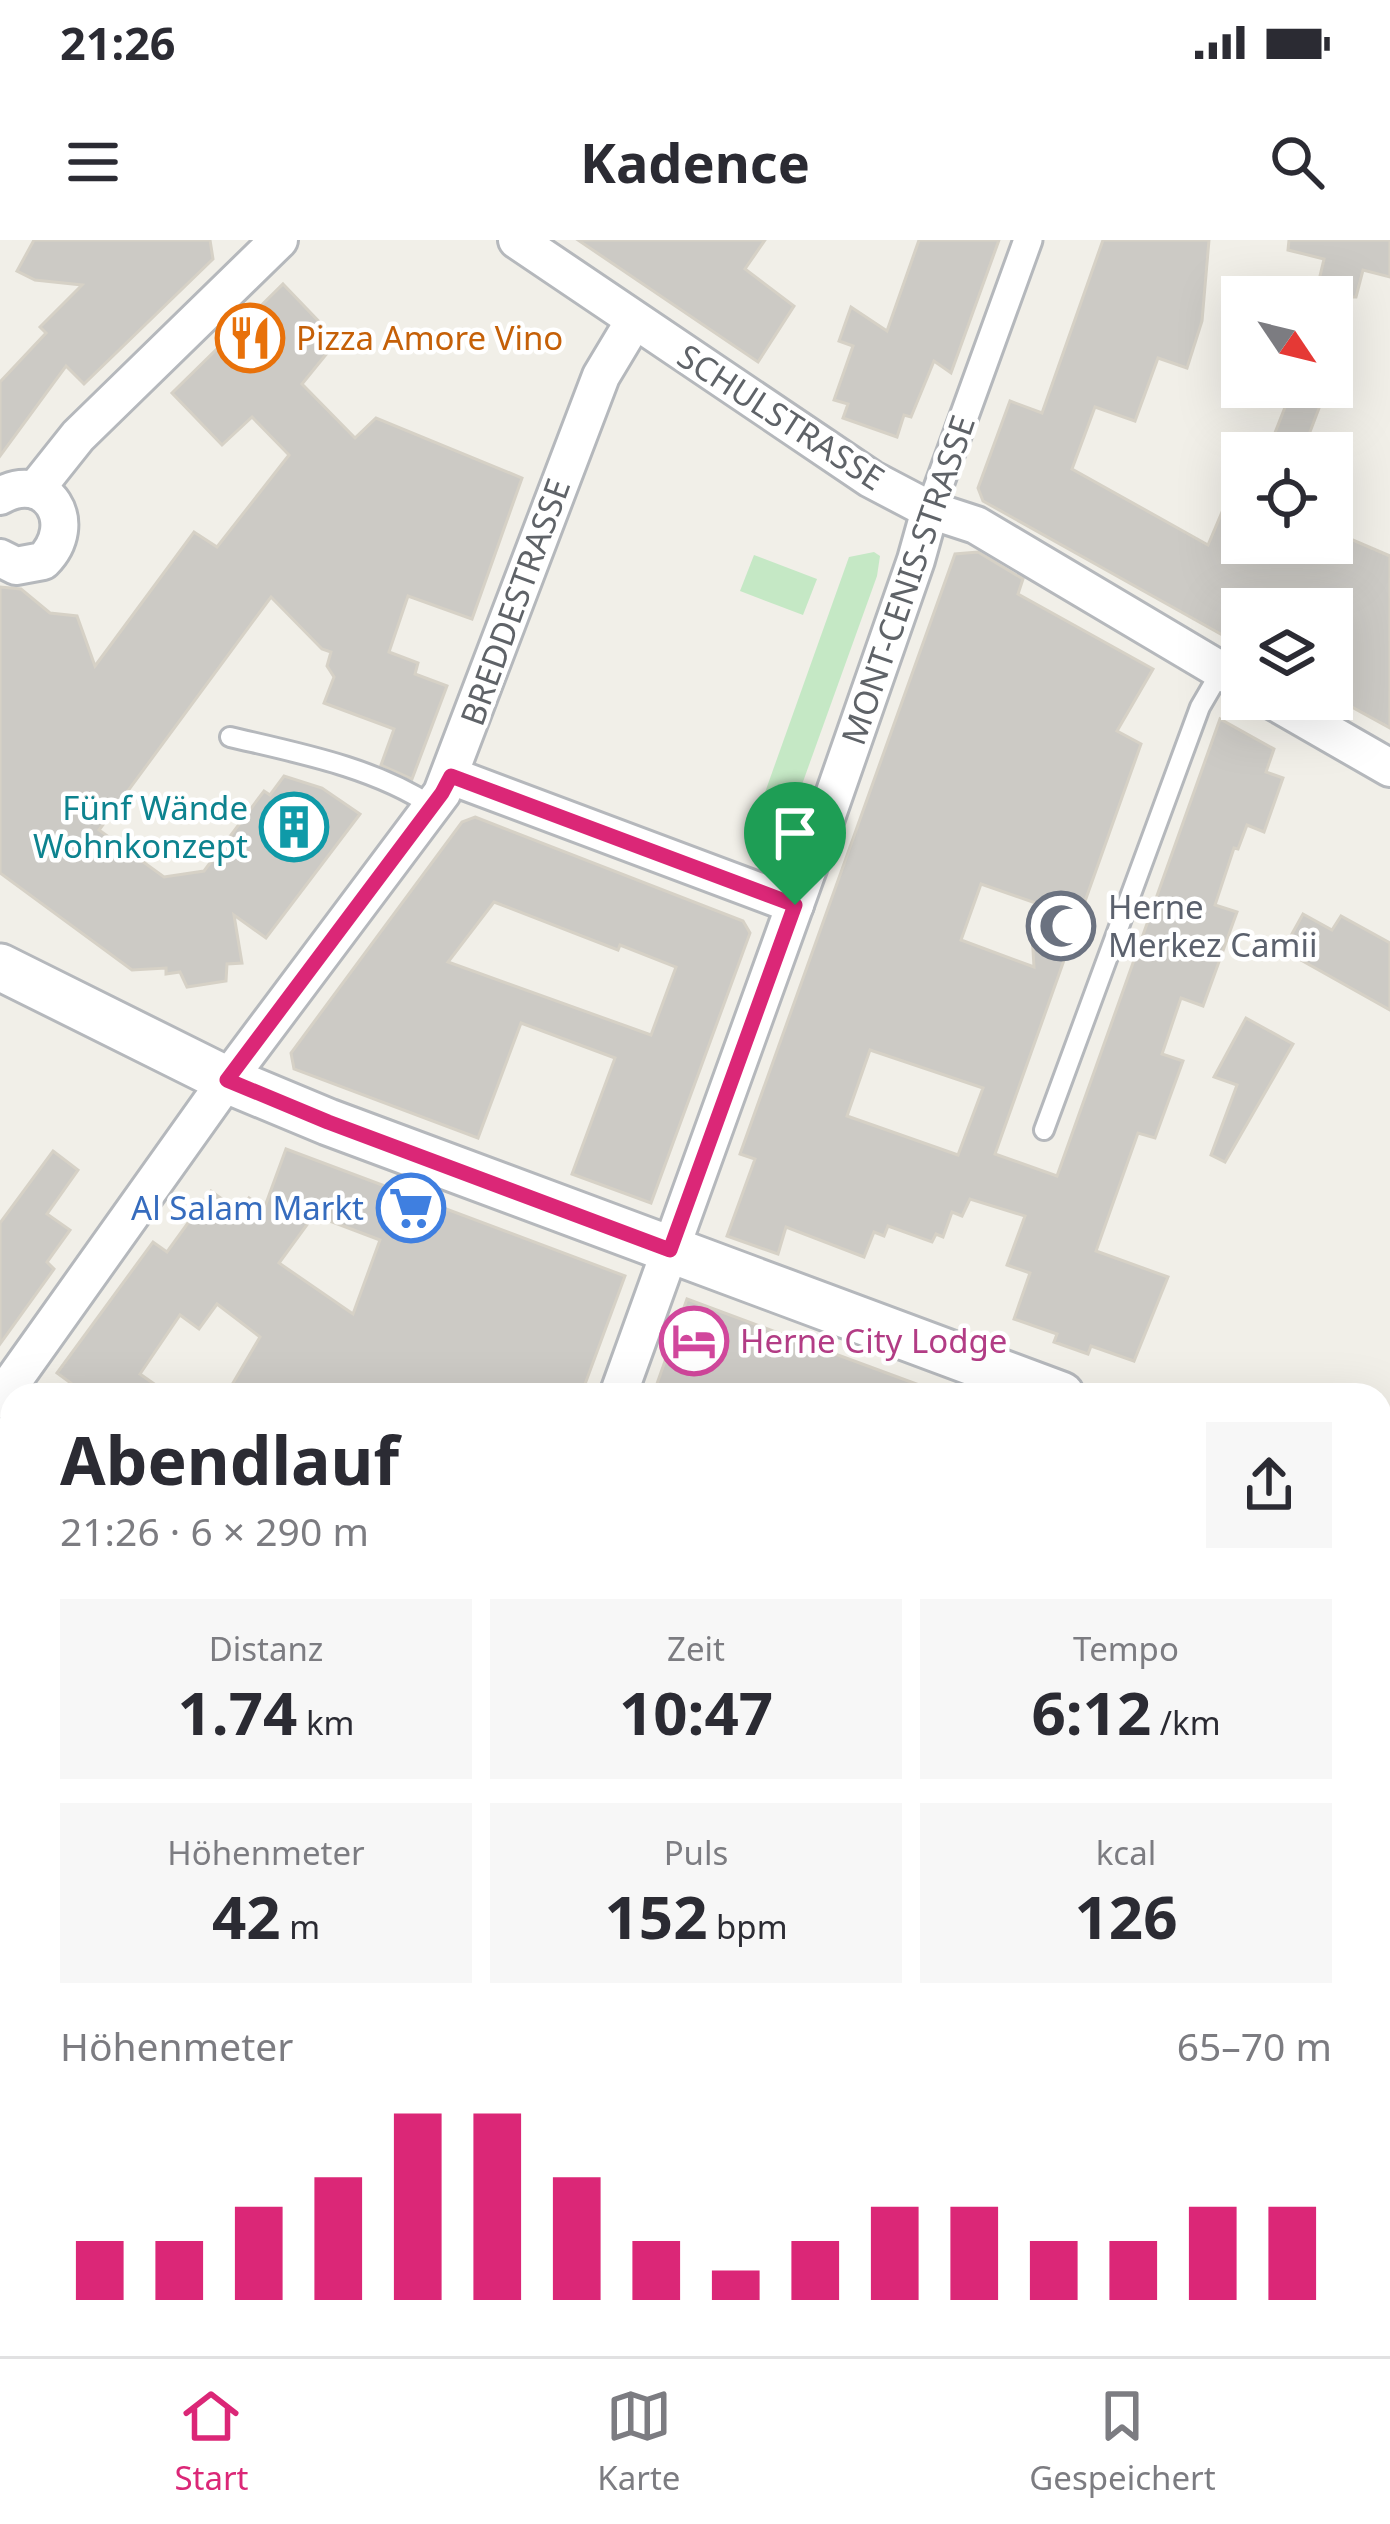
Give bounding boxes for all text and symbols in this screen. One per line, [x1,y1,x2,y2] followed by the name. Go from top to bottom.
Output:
[60,12,176,73] text: 21:26
[580,125,810,199] text: Kadence
[60,129,126,195] icon: menu
[1264,129,1330,195] icon: search
[1221,276,1353,408] north arrow
[1221,276,1353,720] map controls
[215,303,285,373] restaurant icon: Pizza Amore Vino
[296,315,563,360] place label: Pizza Amore Vino
[669,333,893,500] street label: SCHULSTRASSE
[830,409,985,750] street label: MONT-CENIS-STRASSE
[1221,432,1353,564] button: locate
[449,472,580,731] street label: BREDDESTRASSE
[1221,588,1353,720] button: layers
[744,782,846,905] pin
[33,785,248,868] place label: Fünf Wände Wohnkonzept
[259,792,329,862] building icon: Fünf Wände Wohnkonzept
[762,800,828,866] icon: arrive
[1108,884,1317,967] place label: Herne Merkez Camii
[1026,891,1096,961] mosque icon: Herne Merkez Camii
[376,1173,446,1243] supermarket icon: Al Salam Markt
[131,1185,364,1230] place label: Al Salam Markt
[659,1306,729,1376] hotel icon: Herne City Lodge
[740,1318,1007,1363] place label: Herne City Lodge
[60,1414,399,1504] text: Abendlauf
[1206,1422,1332,1548] button: share
[60,1504,369,1557] text: 21:26 · 6 × 290 m
[209,1626,323,1671] text: Distanz
[667,1626,725,1671] text: Zeit
[1073,1626,1179,1671] text: Tempo
[178,1671,297,1753] text: 1.74
[619,1671,773,1753] text: 10:47
[1031,1671,1151,1753] text: 6:12
[297,1700,354,1745] text: km
[1151,1700,1221,1745] text: /km
[167,1830,365,1875] text: Höhenmeter
[664,1830,728,1875] text: Puls
[1096,1830,1156,1875] text: kcal
[212,1875,281,1957] text: 42
[605,1875,707,1957] text: 152
[1075,1875,1177,1957] text: 126
[281,1904,320,1949] text: m
[707,1904,788,1949] text: bpm
[60,2019,293,2072] text: Höhenmeter
[1177,2019,1332,2072] text: 65–70 m
[174,2383,249,2500] tab: Start
[597,2383,680,2500] tab: Karte
[1029,2383,1216,2500] tab: Gespeichert

